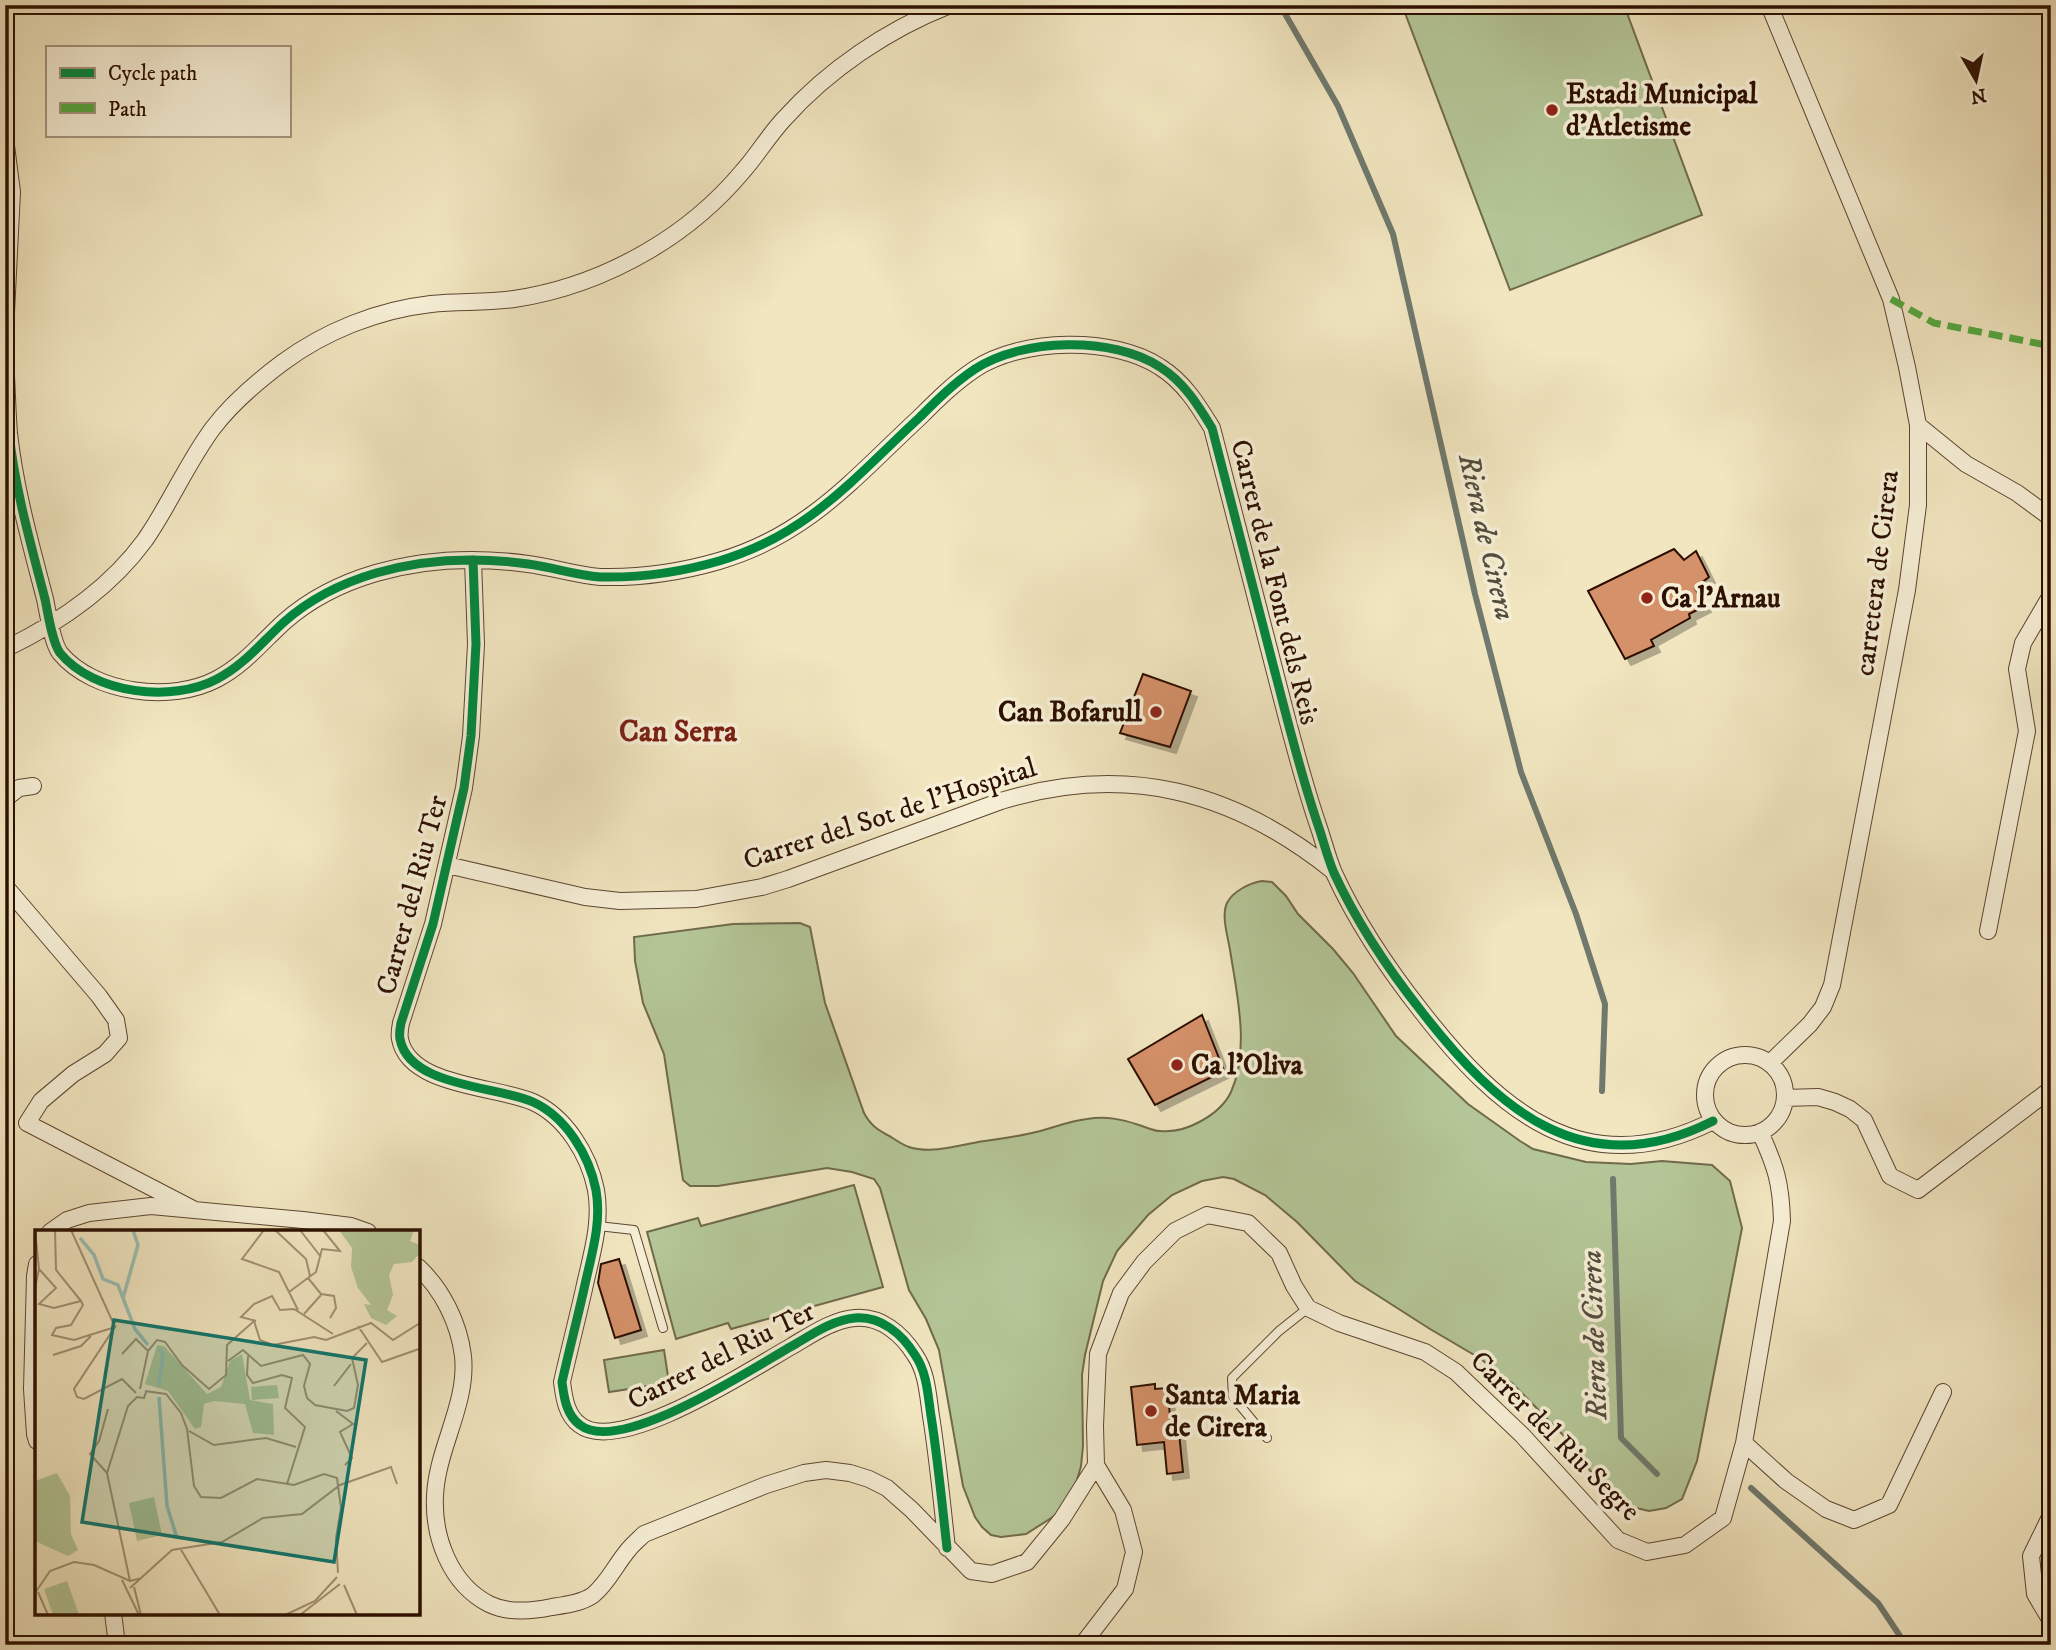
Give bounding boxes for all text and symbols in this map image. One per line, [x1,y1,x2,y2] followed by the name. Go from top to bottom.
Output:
[46,46,290,136] legend
[1940,46,2010,116] north arrow
[108,61,197,87] text: Cycle path
[1566,77,1758,144] place label: Estadi Municipal d'Atletisme
[1969,83,1988,108] text: N
[108,97,147,123] text: Path
[1544,102,1560,118] marker: Estadi Municipal d'Atletisme
[1223,436,1327,728] street label: Carrer de la Font dels Reis
[1449,449,1523,624] water label: Riera de Cirera
[1847,468,1907,678] street label: carretera de Cirera
[1661,581,1781,616] place label: Ca l'Arnau
[1639,590,1655,606] marker: Ca l'Arnau
[998,695,1143,730] place label: Can Bofarull
[1148,704,1164,720] marker: Can Bofarull
[619,714,738,751] district label: Can Serra
[739,750,1042,878] street label: Carrer del Sot de l'Hospital
[369,791,456,999] street label: Carrer del Riu Ter
[1191,1048,1304,1083] place label: Ca l'Oliva
[1169,1057,1185,1073] marker: Ca l'Oliva
[35,1230,420,1615] inset map
[1574,1250,1616,1421] water label: Riera de Cirera
[622,1294,821,1418] street label: Carrer del Riu Ter
[1463,1344,1647,1528] street label: Carrer del Riu Segre
[1165,1378,1301,1445] place label: Santa Maria de Cirera
[1143,1403,1159,1419] marker: Santa Maria de Cirera

